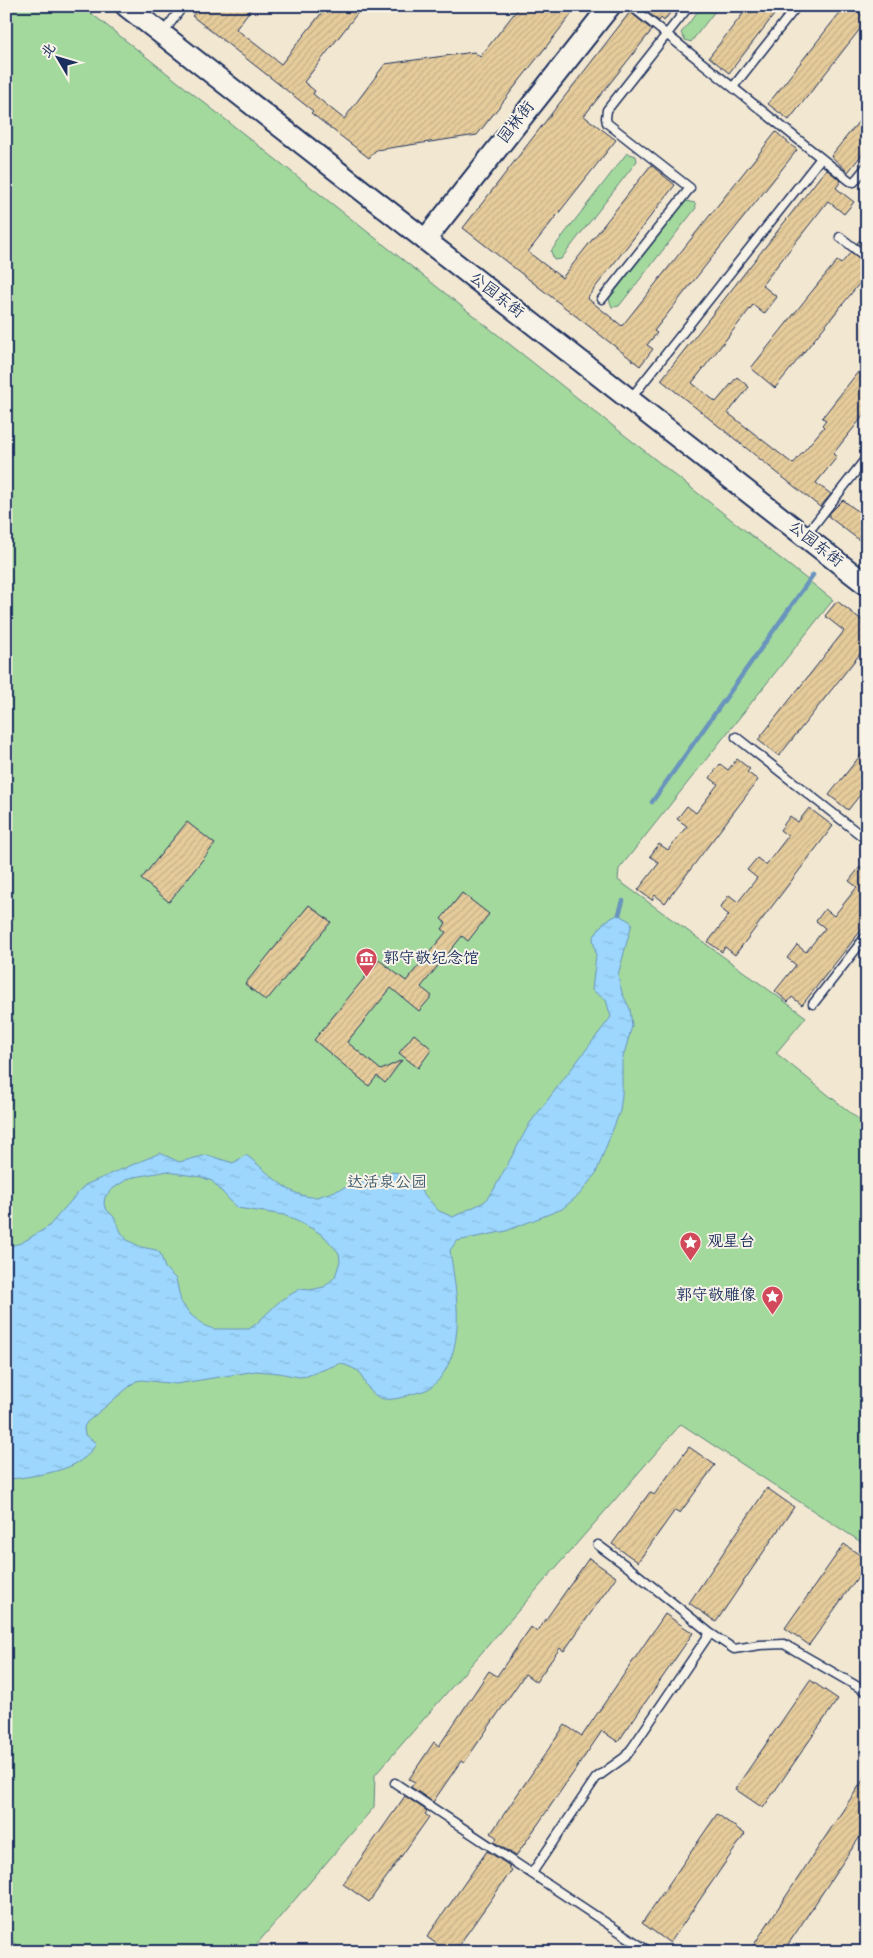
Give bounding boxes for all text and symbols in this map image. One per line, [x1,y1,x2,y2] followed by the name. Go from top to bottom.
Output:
[32,32,82,82] north arrow
[37,40,62,63] text: 北
[493,97,541,149] street label: 园林街
[464,267,528,325] street label: 公园东街
[783,516,847,574] street label: 公园东街
[355,947,379,978] museum icon: 郭守敬纪念馆
[383,948,479,971] place label: 郭守敬纪念馆
[347,1172,427,1195] park label: 达活泉公园
[679,1230,703,1261] place icon: 观星台
[707,1231,755,1254] place label: 观星台
[760,1284,784,1315] place icon: 郭守敬雕像
[676,1285,756,1308] place label: 郭守敬雕像

